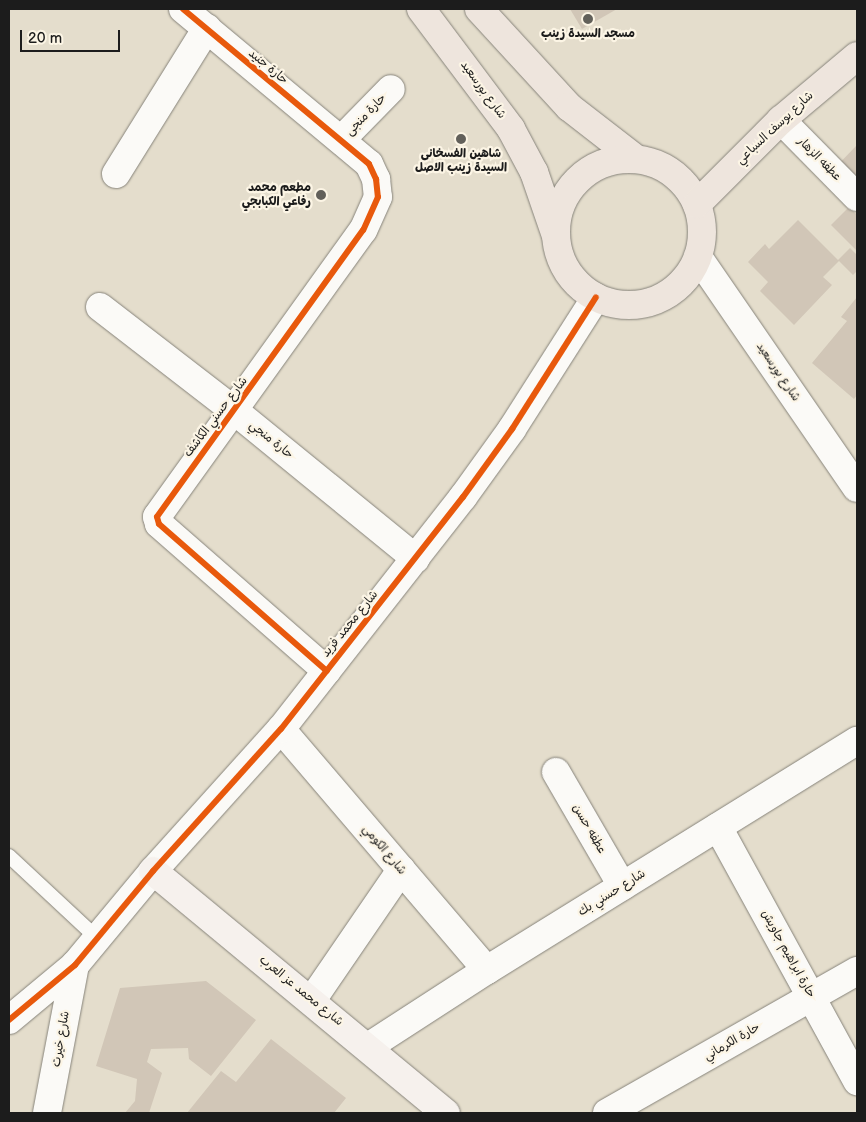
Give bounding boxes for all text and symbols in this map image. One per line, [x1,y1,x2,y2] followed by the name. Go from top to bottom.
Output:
[582,13,594,25] marker: مسجد السيدة زينب
[22,20,122,52] scale bar
[541,27,635,41] place label: مسجد السيدة زينب
[28,29,62,48] text: 20 m
[245,46,291,88] street label: حارة جنيد
[457,58,509,122] street label: شارع بورسعيد
[733,89,817,167] street label: شارع يوسف السباعي
[343,91,389,139] street label: حارة منجى
[455,133,467,145] marker: شاهين الفسخانى السيدة زينب الاصل
[794,134,844,184] street label: عطفه الزهار
[415,147,507,175] place label: شاهين الفسخانى السيدة زينب الاصل
[242,181,311,209] place label: مطعم محمد رفاعي الكبابجي
[315,189,327,201] marker: مطعم محمد رفاعي الكبابجي
[753,340,803,404] street label: شارع بورسعيد
[181,374,251,460] street label: شارع حسني الكاشف
[246,418,296,462] street label: حارة منجي
[319,588,381,660] street label: شارع محمد فريد
[569,802,609,856] street label: عطفه حسن
[359,822,409,878] street label: شارع الكومي
[576,867,648,919] street label: شارع حسني بك
[758,907,818,1001] street label: حارة ابراهيم جاويش
[256,953,346,1029] street label: شارع محمد عز العرب
[49,1010,73,1068] street label: شارع خيرت
[701,1020,763,1064] street label: حارة الكرماني

